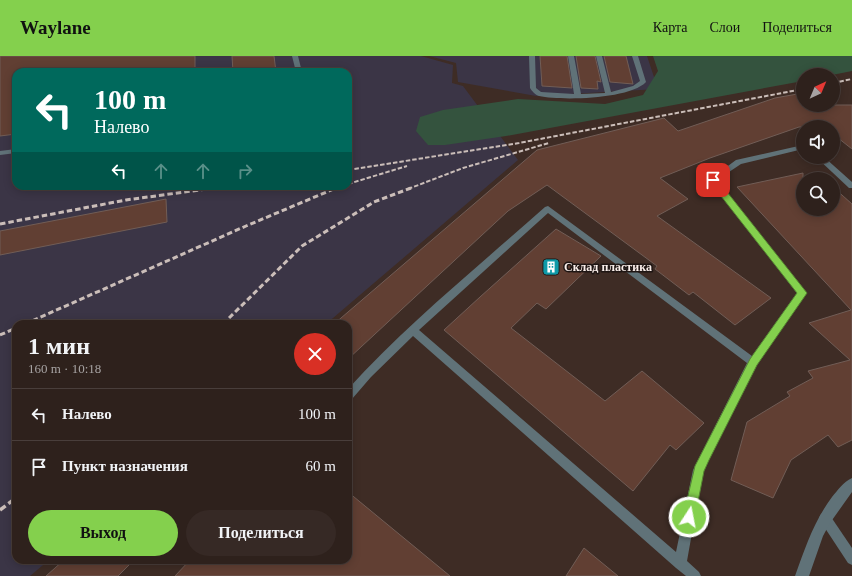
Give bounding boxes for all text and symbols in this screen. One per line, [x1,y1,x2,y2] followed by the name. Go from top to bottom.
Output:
[20,17,91,38] text: Waylane
[653,20,687,35] text: Карта
[709,20,740,35] text: Слои
[762,20,832,35] text: Поделиться
[796,68,840,112] north arrow
[796,68,840,216] map controls
[28,84,80,136] icon: left
[94,84,166,115] text: 100 m
[94,117,150,137] text: Налево
[796,120,840,164] button: sound
[108,160,130,182] icon: left
[150,160,172,182] icon: ahead
[192,160,214,182] icon: ahead
[234,160,256,182] icon: right
[696,163,730,197] pin
[702,169,724,191] icon: arrive
[796,172,840,216] button: search
[541,257,561,277] building icon: Склад пластика
[564,260,652,274] place label: Склад пластика
[28,333,90,359] text: 1 мин
[294,333,336,375] button: close
[28,361,101,376] text: 160 m · 10:18
[28,404,50,426] icon: left
[62,406,112,422] text: Налево
[298,406,336,422] text: 100 m
[28,456,50,478] icon: arrive
[62,458,188,474] text: Пункт назначения
[306,458,336,474] text: 60 m
[668,496,710,538] position arrow
[28,510,178,556] button: Выход
[186,510,336,556] button: Поделиться

